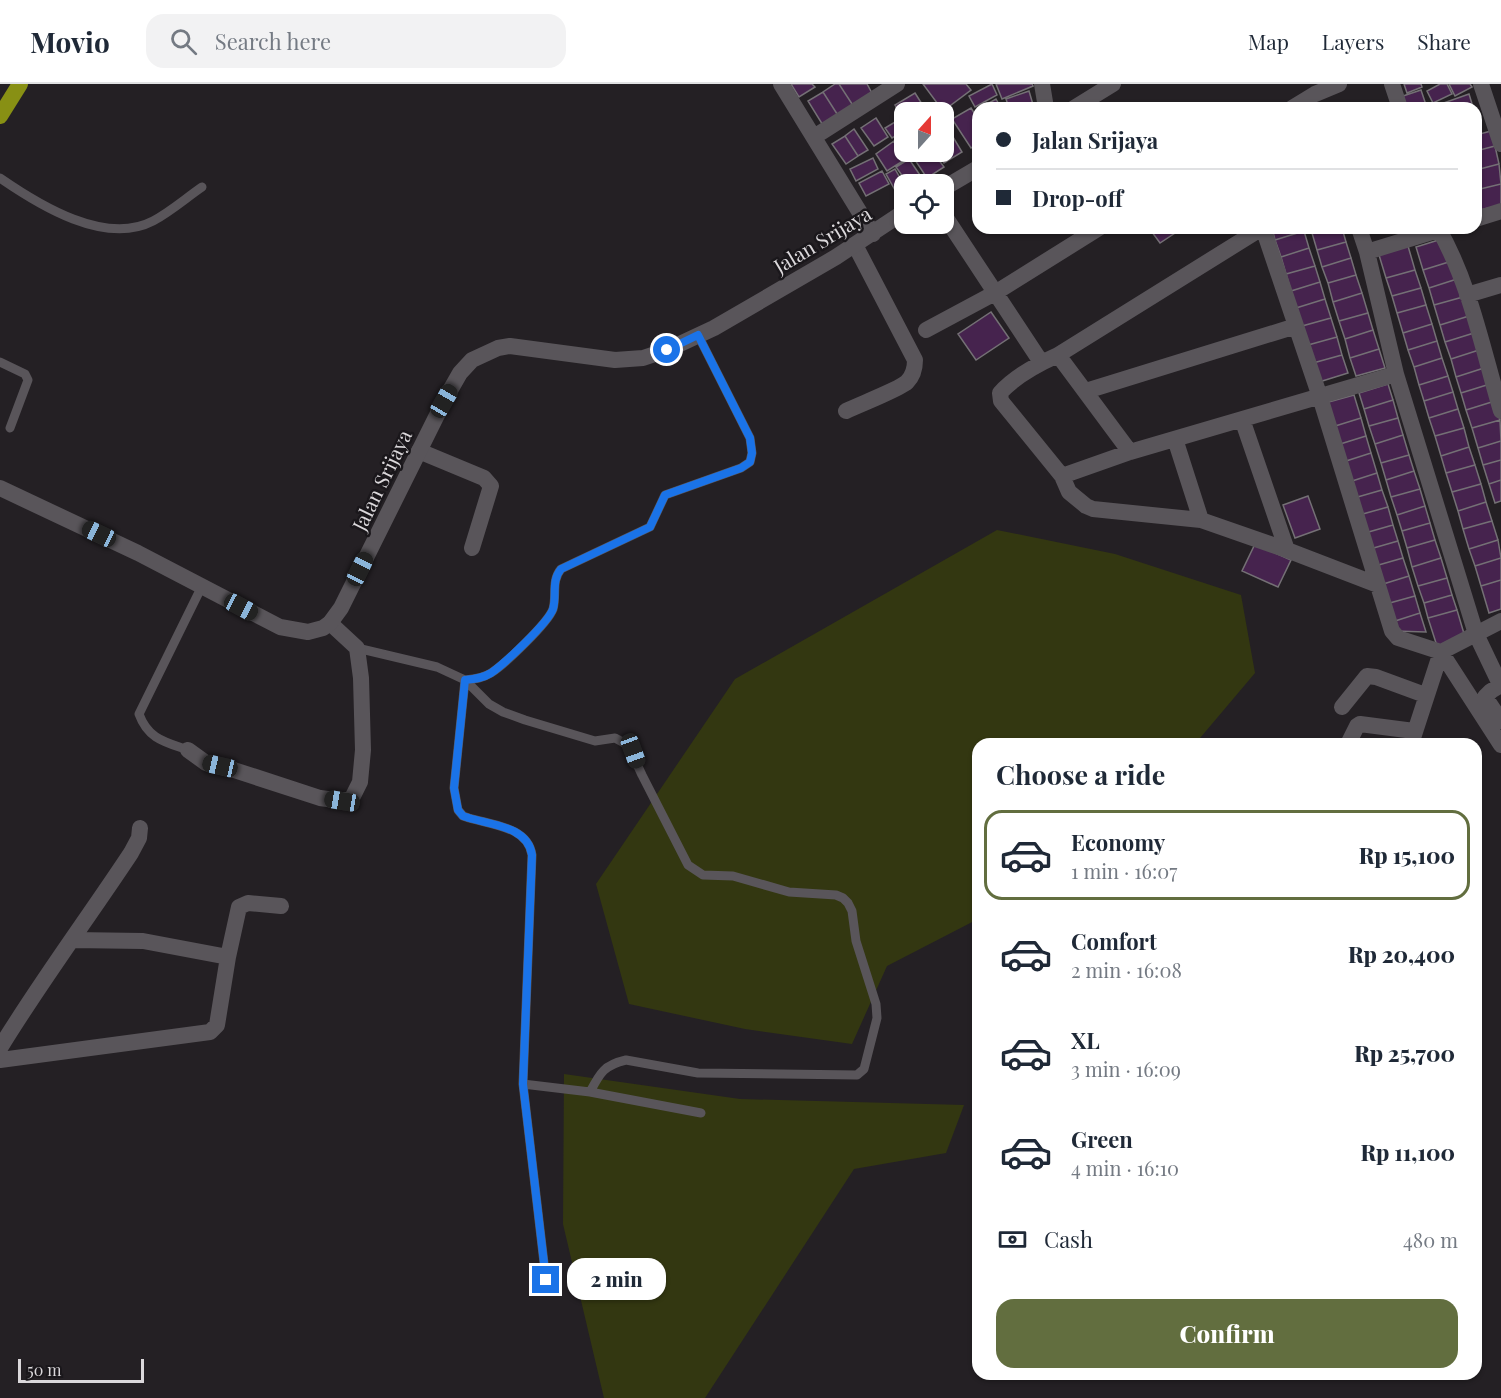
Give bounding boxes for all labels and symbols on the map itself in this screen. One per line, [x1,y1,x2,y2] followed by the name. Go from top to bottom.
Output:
[894,102,954,162] north arrow
[767,199,876,279] street label: Jalan Srijaya
[653,336,680,363] route start
[427,381,461,421] car
[344,425,417,536] street label: Jalan Srijaya
[79,518,119,550] car
[344,549,376,589] car
[221,591,261,623] car
[618,731,648,771] car
[200,753,240,779] car
[323,789,361,813] car
[567,1259,666,1301] callout: 2 min
[532,1266,559,1293] route end
[18,1356,144,1384] scale bar

